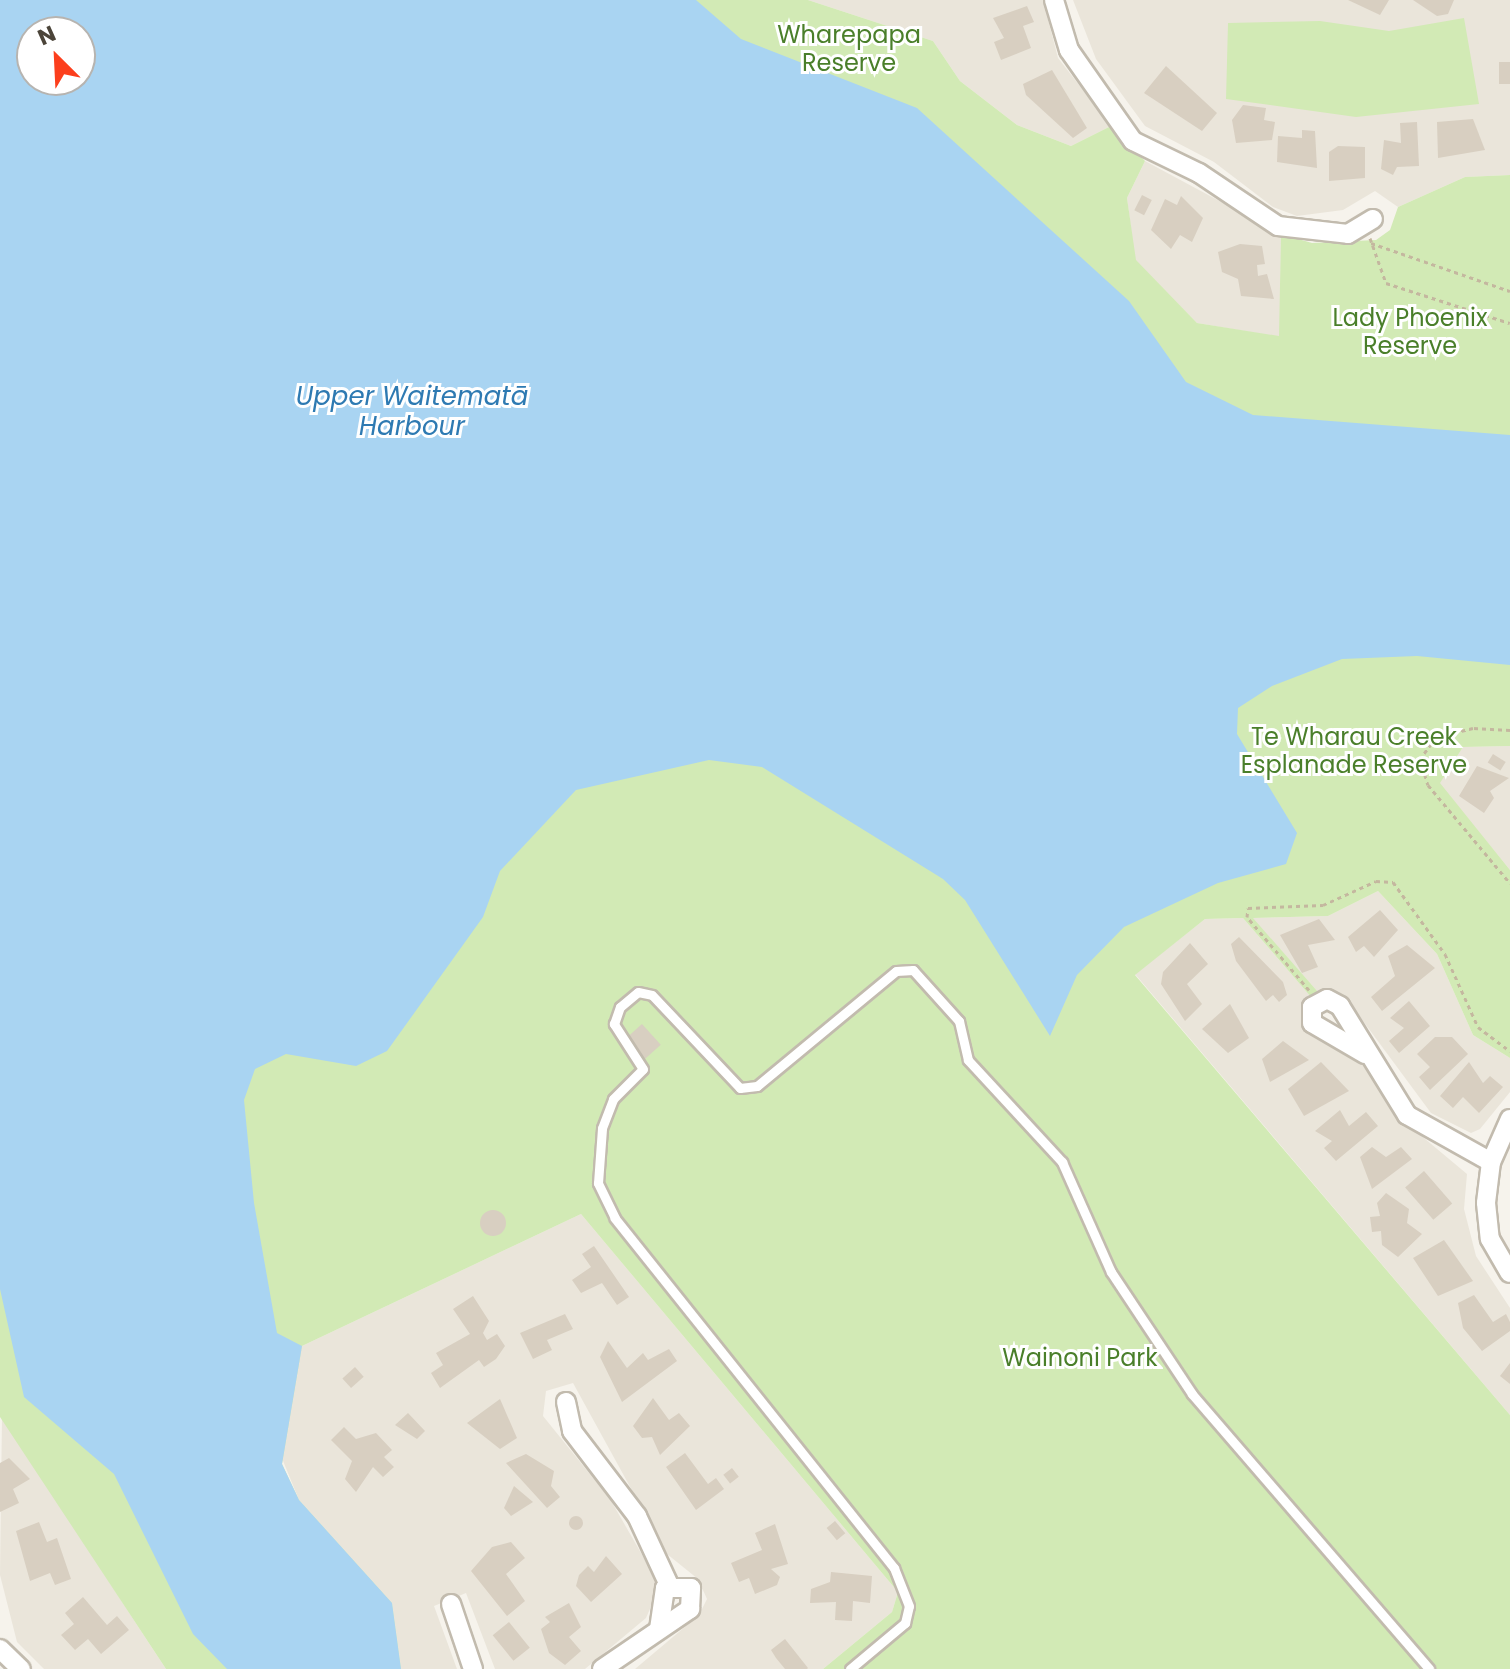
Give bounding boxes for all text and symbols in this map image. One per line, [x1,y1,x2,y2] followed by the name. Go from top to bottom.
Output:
[16,16,96,96] north arrow
[33,18,61,53] text: N
[777,21,921,77] park label: Wharepapa Reserve
[1333,304,1487,360] park label: Lady Phoenix Reserve
[296,381,528,442] water label: Upper Waitematā Harbour
[1241,723,1467,779] park label: Te Wharau Creek Esplanade Reserve
[1002,1344,1158,1372] park label: Wainoni Park

